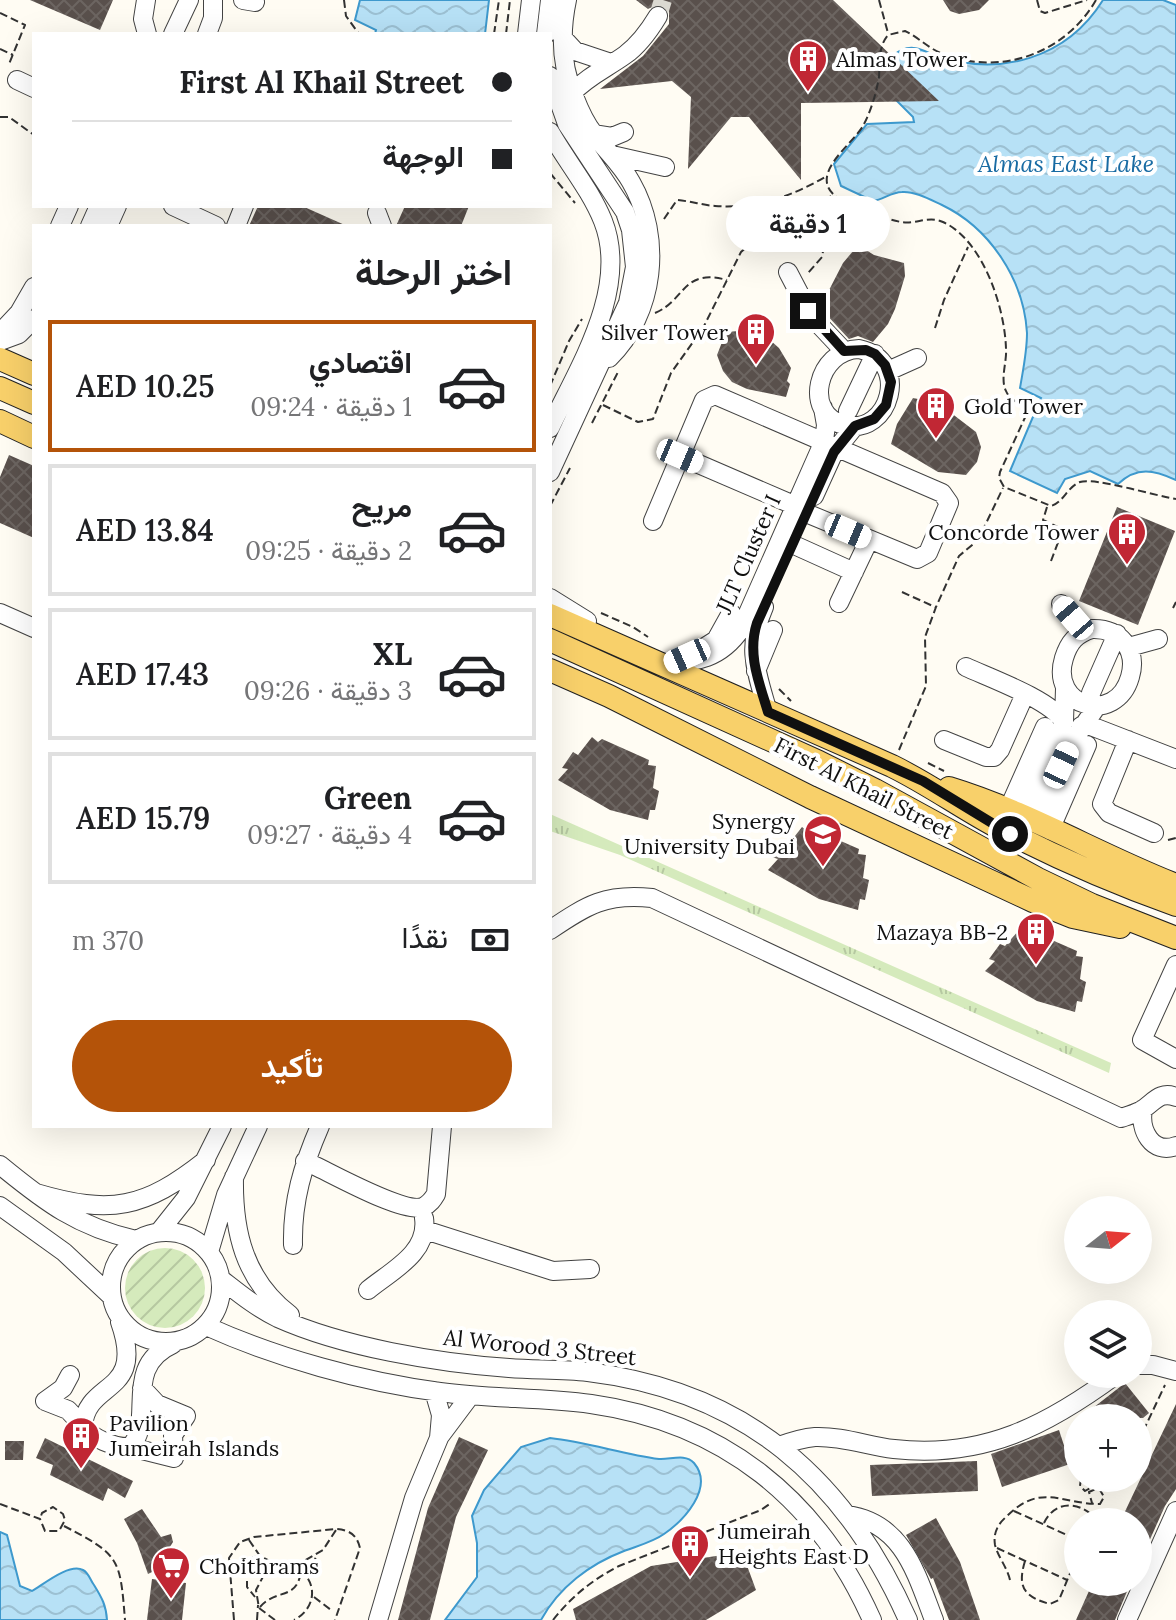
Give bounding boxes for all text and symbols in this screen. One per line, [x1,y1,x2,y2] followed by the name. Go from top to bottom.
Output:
[787,38,829,93] building icon: Almas Tower
[835,45,968,73] place label: Almas Tower
[179,63,464,101] text: First Al Khail Street
[382,137,464,175] text: الوجهة
[977,148,1154,179] water label: Almas East Lake
[726,195,890,251] callout: 1 دقيقة
[769,207,847,240] text: 1 دقيقة
[355,249,512,295] text: اختر الرحلة
[790,293,826,329] route end
[735,311,777,366] building icon: Silver Tower
[601,318,728,346] place label: Silver Tower
[309,343,412,381] text: اقتصادي
[436,350,508,422] icon: car
[76,367,214,405] text: AED 10.25
[915,385,957,440] building icon: Gold Tower
[250,390,412,423] text: 1 دقيقة · 09:24
[964,392,1083,420] place label: Gold Tower
[653,436,707,476] car
[352,487,412,525] text: مريح
[709,490,787,619] street label: JLT Cluster I
[436,494,508,566] icon: car
[76,511,214,549] text: AED 13.84
[821,511,875,551] car
[1106,511,1148,566] building icon: Concorde Tower
[928,518,1099,546] place label: Concorde Tower
[245,534,412,567] text: 2 دقيقة · 09:25
[1048,592,1098,644] car
[373,635,412,673] text: XL
[660,635,714,677] car
[436,638,508,710] icon: car
[76,655,209,693] text: AED 17.43
[244,674,412,707] text: 3 دقيقة · 09:26
[770,731,959,846] street label: First Al Khail Street
[1040,738,1082,792] car
[324,779,412,817] text: Green
[436,782,508,854] icon: car
[76,799,210,837] text: AED 15.79
[624,807,795,860] place label: Synergy University Dubai
[802,813,844,868] school or university icon: Synergy University Dubai
[992,816,1028,852] route start
[247,818,412,851] text: 4 دقيقة · 09:27
[1015,911,1057,966] building icon: Mazaya BB-2
[402,918,448,956] text: نقدًا
[468,918,512,962] icon: cash
[876,918,1008,946] place label: Mazaya BB-2
[72,924,144,957] text: 370 m
[72,1020,512,1112] button: تأكيد
[1064,1196,1152,1284] north arrow
[1064,1196,1152,1596] map controls
[1064,1300,1152,1388] button: layers
[441,1323,638,1371] street label: Al Worood 3 Street
[1064,1404,1152,1492] button: +
[108,1409,279,1462] place label: Pavilion Jumeirah Islands
[60,1415,102,1470] building icon: Pavilion Jumeirah Islands
[1064,1508,1152,1596] button: −
[717,1517,869,1570] place label: Jumeirah Heights East D
[669,1523,711,1578] building icon: Jumeirah Heights East D
[150,1545,192,1600] supermarket icon: Choithrams
[199,1552,319,1580] place label: Choithrams

